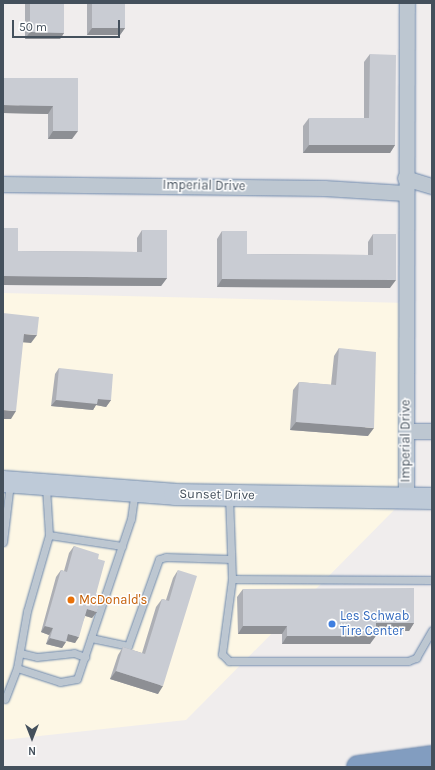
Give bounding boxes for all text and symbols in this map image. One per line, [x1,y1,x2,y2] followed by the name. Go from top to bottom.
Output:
[14,12,122,38] scale bar
[19,20,47,34] text: 50 m
[162,177,246,195] street label: Imperial Drive
[398,400,414,482] street label: Imperial Drive
[179,487,255,503] street label: Sunset Drive
[79,592,147,608] place label: McDonald's
[66,595,76,605] marker: McDonald's
[340,609,409,640] place label: Les Schwab Tire Center
[327,619,337,629] marker: Les Schwab Tire Center
[12,718,52,758] north arrow
[28,744,36,757] text: N

